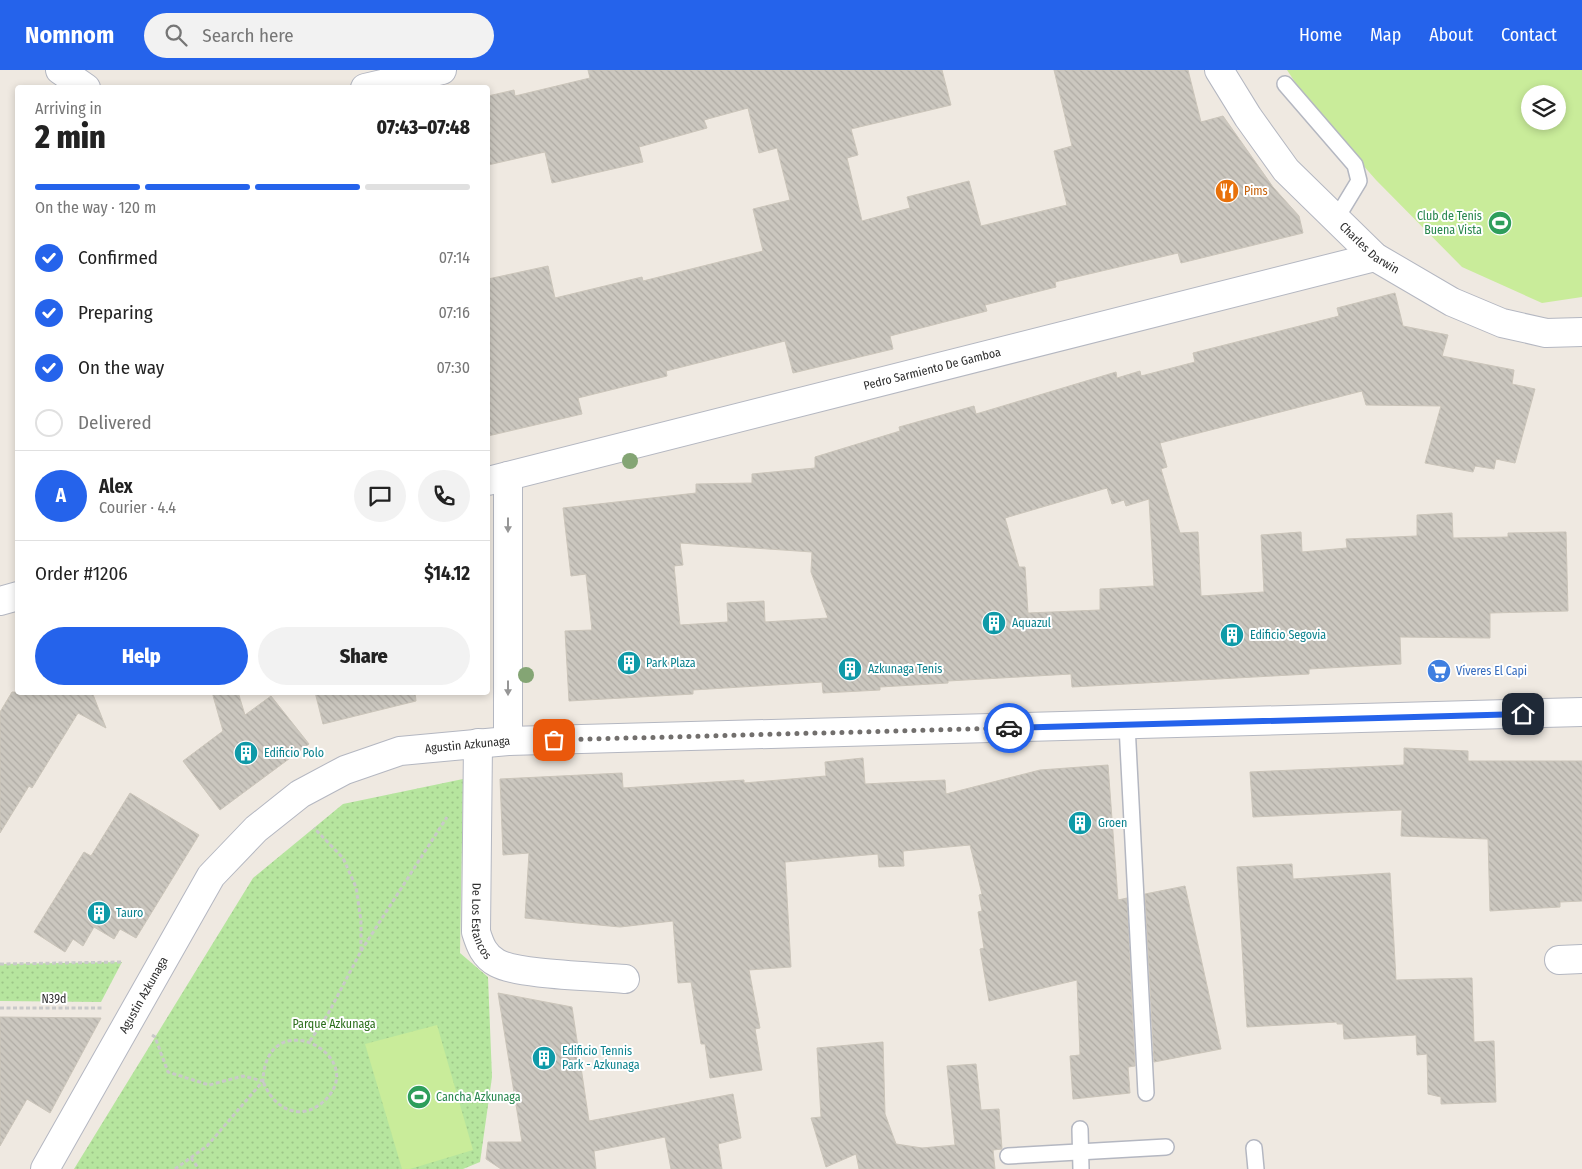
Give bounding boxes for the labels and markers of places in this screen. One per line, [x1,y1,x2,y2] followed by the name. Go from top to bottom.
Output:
[1214,178,1240,204] restaurant icon: Pims
[1244,184,1268,198] place label: Pims
[1417,209,1482,237] place label: Club de Tenis Buena Vista
[1487,210,1513,236] sports icon: Club de Tenis Buena Vista
[981,610,1007,636] building icon: Aquazul
[1012,616,1051,630] place label: Aquazul
[1219,622,1245,648] building icon: Edificio Segovia
[1250,628,1326,642] place label: Edificio Segovia
[616,650,642,676] building icon: Park Plaza
[646,656,696,670] place label: Park Plaza
[837,656,863,682] building icon: Azkunaga Tenis
[1426,658,1452,684] supermarket icon: Víveres El Capi
[868,662,942,676] place label: Azkunaga Tenis
[1456,664,1527,678] place label: Víveres El Capi
[1502,693,1544,735] pin
[533,719,575,761] pin
[233,740,259,766] building icon: Edificio Polo
[264,746,324,760] place label: Edificio Polo
[1067,810,1093,836] building icon: Groen
[1098,816,1127,830] place label: Groen
[86,900,112,926] building icon: Tauro
[116,906,143,920] place label: Tauro
[562,1044,640,1072] place label: Edificio Tennis Park - Azkunaga
[531,1045,557,1071] building icon: Edificio Tennis Park - Azkunaga
[406,1084,432,1110] sports icon: Cancha Azkunaga
[436,1090,521,1104] place label: Cancha Azkunaga

